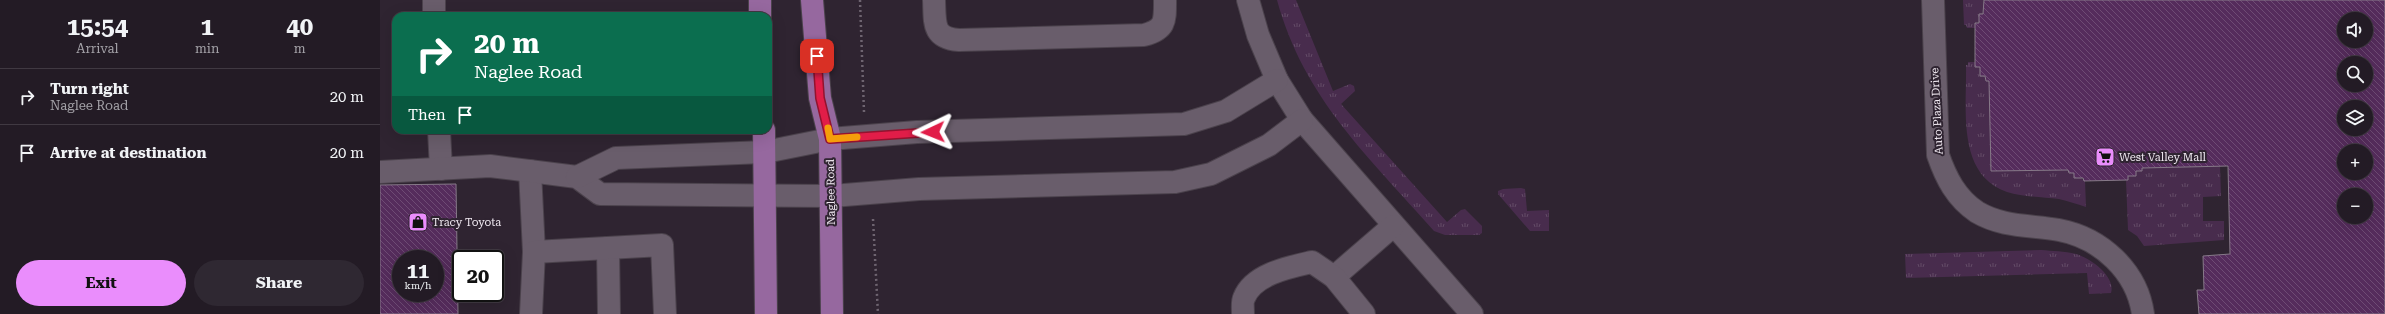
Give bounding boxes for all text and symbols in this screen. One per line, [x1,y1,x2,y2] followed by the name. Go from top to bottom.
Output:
[2337,12,2373,224] map controls
[2337,12,2373,48] button: sound
[67,13,128,41] text: 15:54
[200,13,214,41] text: 1
[286,13,313,41] text: 40
[474,27,539,60] text: 20 m
[408,28,460,80] icon: right
[800,39,834,73] pin
[76,41,119,56] text: Arrival
[195,41,219,56] text: min
[294,41,306,56] text: m
[806,45,828,67] icon: arrive
[2337,56,2373,92] button: search
[474,61,582,82] text: Naglee Road
[1928,67,1946,155] street label: Auto Plaza Drive
[50,80,129,98] text: Turn right
[16,86,38,108] icon: right
[330,88,364,106] text: 20 m
[50,98,128,113] text: Naglee Road
[2337,100,2373,136] button: layers
[454,104,476,126] icon: arrive
[408,106,446,124] text: Then
[912,111,954,153] position arrow
[16,142,38,164] icon: arrive
[50,144,206,162] text: Arrive at destination
[330,144,364,162] text: 20 m
[2337,144,2373,180] button: +
[2094,146,2116,168] supermarket icon: West Valley Mall
[2119,151,2207,164] place label: West Valley Mall
[824,159,838,225] street label: Naglee Road
[2337,188,2373,224] button: −
[407,211,429,233] shop icon: Tracy Toyota
[432,216,501,229] place label: Tracy Toyota
[452,250,504,302] speed limit sign: 20
[407,259,429,283] text: 11
[16,260,186,306] button: Exit
[194,260,364,306] button: Share
[405,280,431,291] text: km/h

